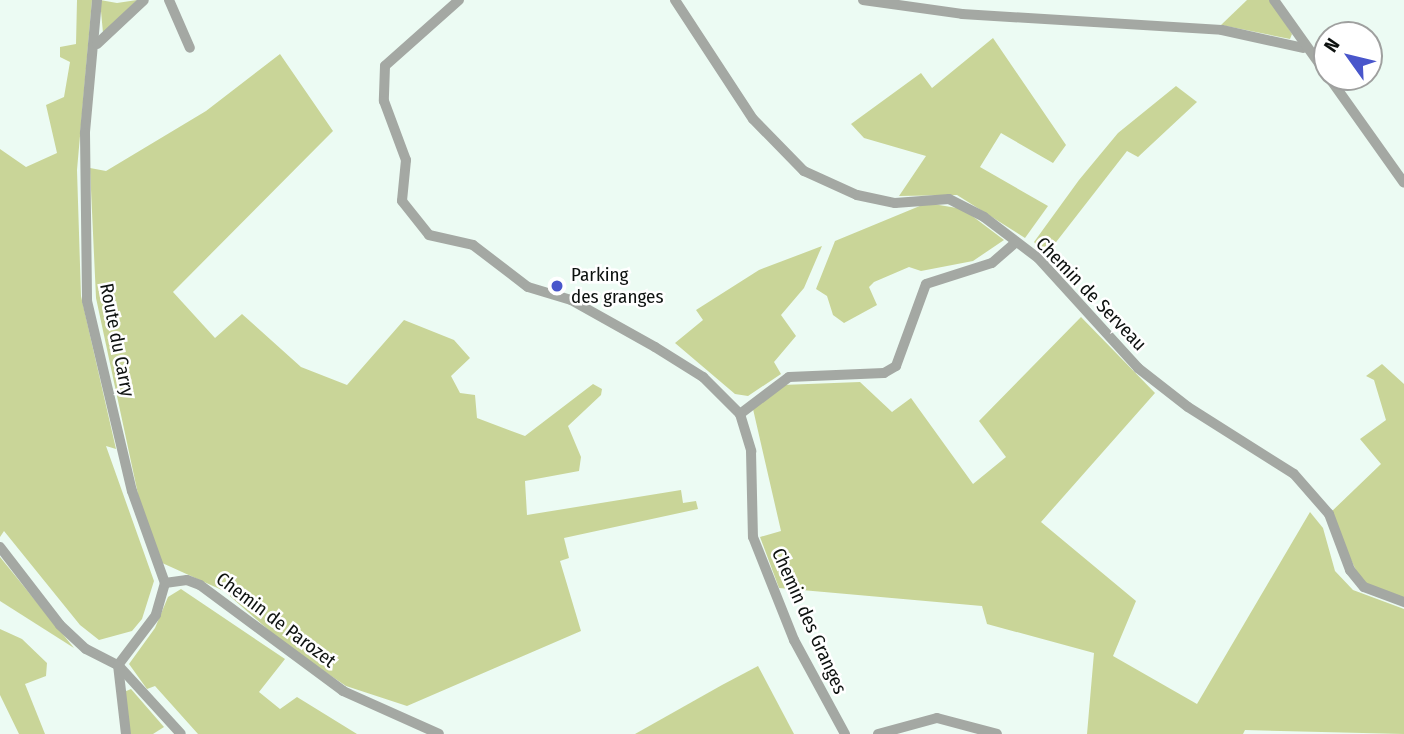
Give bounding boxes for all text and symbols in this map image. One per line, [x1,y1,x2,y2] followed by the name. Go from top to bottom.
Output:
[1313,21,1383,91] north arrow
[1319,34,1345,56] text: N
[1031,232,1151,356] street label: Chemin de Serveau
[571,264,664,308] place label: Parking des granges
[549,278,565,294] marker: Parking des granges
[95,281,139,399] street label: Route du Carry
[767,545,851,697] street label: Chemin des Granges
[212,568,340,672] street label: Chemin de Parozet

